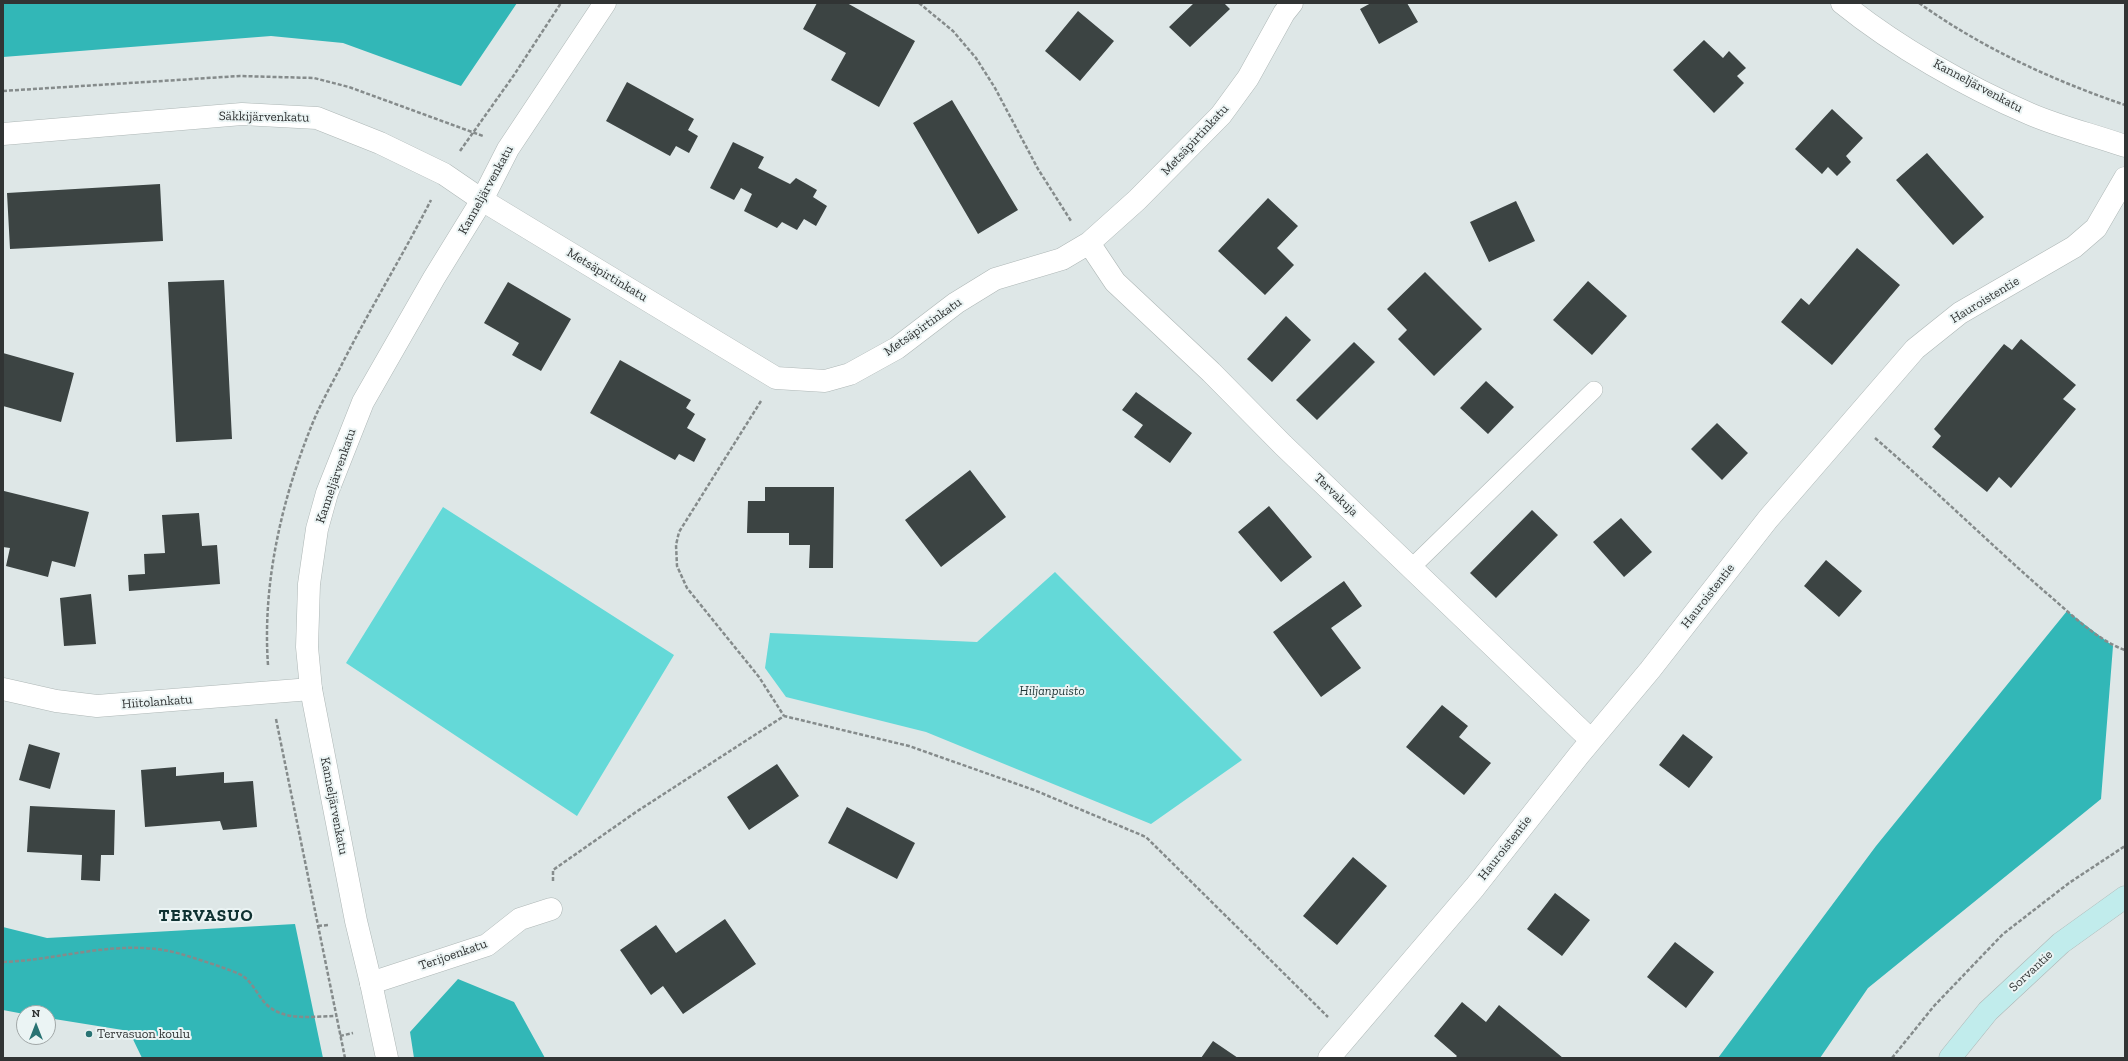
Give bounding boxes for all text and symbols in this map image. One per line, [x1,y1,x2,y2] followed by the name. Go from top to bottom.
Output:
[1931,56,2025,116] street label: Kanneljärvenkatu
[1158,101,1232,179] street label: Metsäpirtinkatu
[219,108,309,126] street label: Säkkijärvenkatu
[455,143,517,237] street label: Kanneljärvenkatu
[564,245,650,305] street label: Metsäpirtinkatu
[1948,273,2022,327] street label: Hauroistentie
[881,294,965,360] street label: Metsäpirtinkatu
[312,427,360,525] street label: Kanneljärvenkatu
[1311,470,1361,520] street label: Tervakuja
[1678,561,1738,631] street label: Hauroistentie
[1019,683,1085,699] park label: Hiljanpuisto
[121,692,193,712] street label: Hiitolankatu
[317,756,351,856] street label: Kanneljärvenkatu
[1475,813,1535,883] street label: Hauroistentie
[159,906,253,926] district label: TERVASUO
[417,936,489,974] street label: Terijoenkatu
[2006,947,2056,995] street label: Sorvantie
[16,1005,56,1045] north arrow
[32,1007,40,1020] text: N
[97,1026,190,1042] place label: Tervasuon koulu
[84,1029,94,1039] marker: Tervasuon koulu

